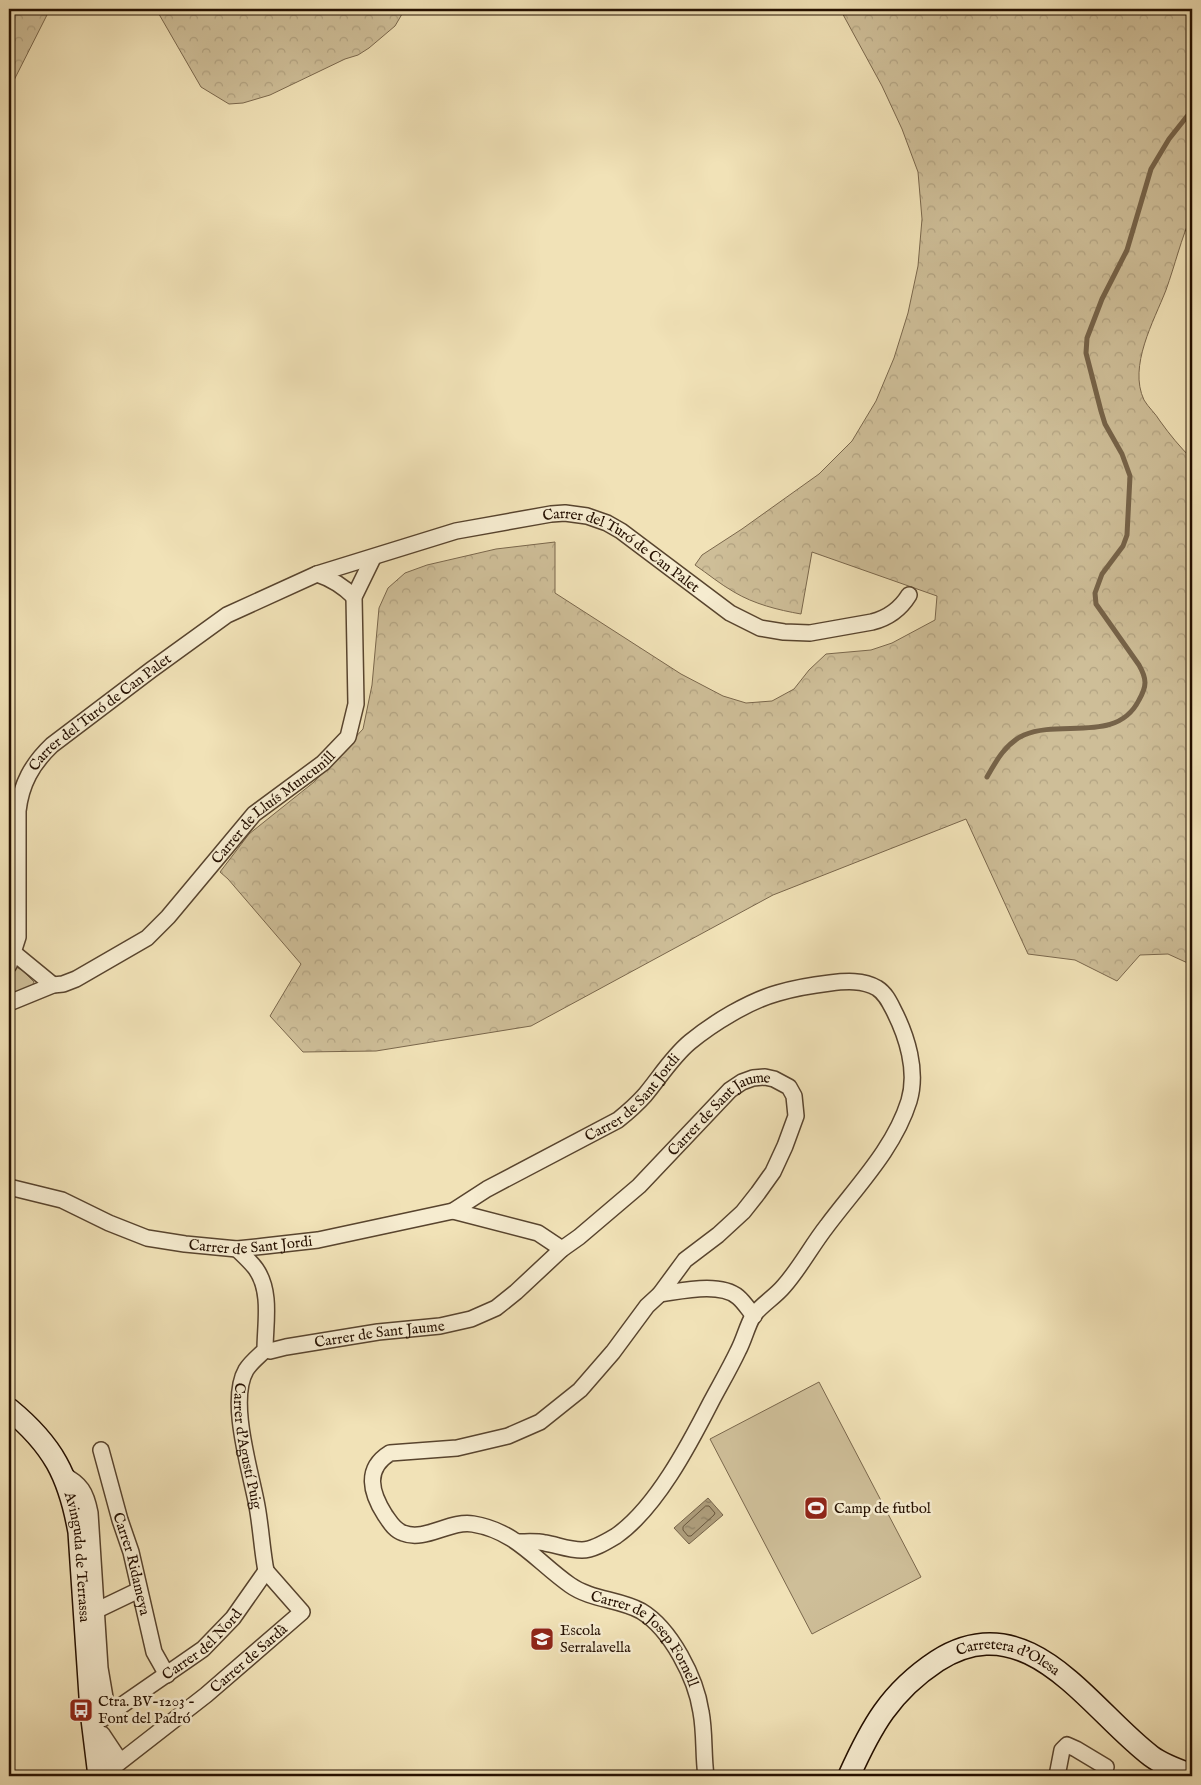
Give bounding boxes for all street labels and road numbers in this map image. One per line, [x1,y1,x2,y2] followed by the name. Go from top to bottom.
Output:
[541,503,704,597] street label: Carrer del Turó de Can Palet
[24,649,175,775] street label: Carrer del Turó de Can Palet
[207,746,340,868] street label: Carrer de Lluís Muncunill
[581,1049,684,1145] street label: Carrer de Sant Jordi
[663,1067,773,1160] street label: Carrer de Sant Jaume
[188,1231,313,1259] street label: Carrer de Sant Jordi
[313,1316,447,1352] street label: Carrer de Sant Jaume
[230,1381,267,1512] street label: Carrer d'Agustí Puig
[60,1488,95,1623] street label: Avinguda de Terrassa
[109,1510,155,1618] street label: Carrer Ridameya
[589,1586,703,1690] street label: Carrer de Josep Fornell
[158,1604,247,1684] street label: Carrer del Nord
[206,1619,292,1697] street label: Carrer de Sardà
[953,1634,1065,1680] street label: Carretera d'Olesa

